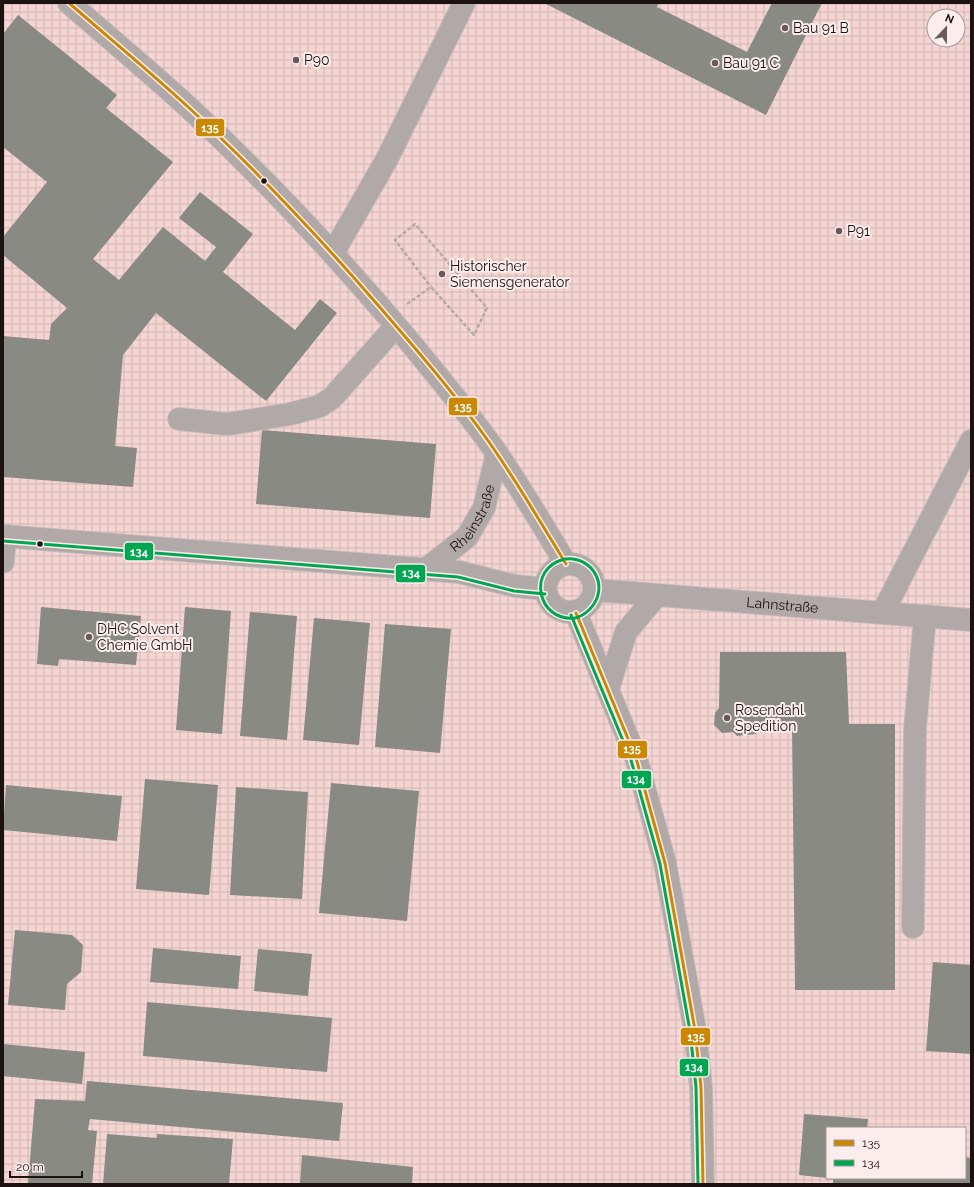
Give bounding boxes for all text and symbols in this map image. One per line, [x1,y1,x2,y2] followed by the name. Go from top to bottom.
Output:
[926,8,966,48] north arrow
[943,12,956,27] text: N
[793,20,849,36] place label: Bau 91 B
[780,23,790,33] marker: Bau 91 B
[304,52,329,68] place label: P90
[291,55,301,65] marker: P90
[723,55,780,71] place label: Bau 91 C
[710,58,720,68] marker: Bau 91 C
[195,118,225,137] line badge: 135
[201,122,219,135] text: 135
[259,176,269,186] unlabelled marker
[847,223,870,239] place label: P91
[834,226,844,236] marker: P91
[450,258,569,290] place label: Historischer Siemensgenerator
[437,269,447,279] marker: Historischer Siemensgenerator
[448,397,478,416] line badge: 135
[454,401,472,414] text: 135
[447,483,497,555] street label: Rheinstraße
[35,539,45,549] unlabelled marker
[124,542,154,561] line badge: 134
[130,546,148,559] text: 134
[395,564,426,583] line badge: 134
[402,567,420,580] text: 134
[746,594,819,616] street label: Lahnstraße
[97,621,192,653] place label: DHC Solvent Chemie GmbH
[84,632,94,642] marker: DHC Solvent Chemie GmbH
[735,702,804,734] place label: Rosendahl Spedition
[722,713,732,723] marker: Rosendahl Spedition
[617,740,648,759] line badge: 135
[623,743,641,756] text: 135
[621,770,652,789] line badge: 134
[627,773,645,786] text: 134
[680,1027,711,1046] line badge: 135
[687,1031,705,1044] text: 135
[679,1058,709,1077] line badge: 134
[685,1061,703,1074] text: 134
[826,1127,966,1179] legend
[862,1136,881,1150] text: 135
[10,1153,82,1179] scale bar
[862,1156,881,1170] text: 134
[16,1160,44,1174] text: 20 m

